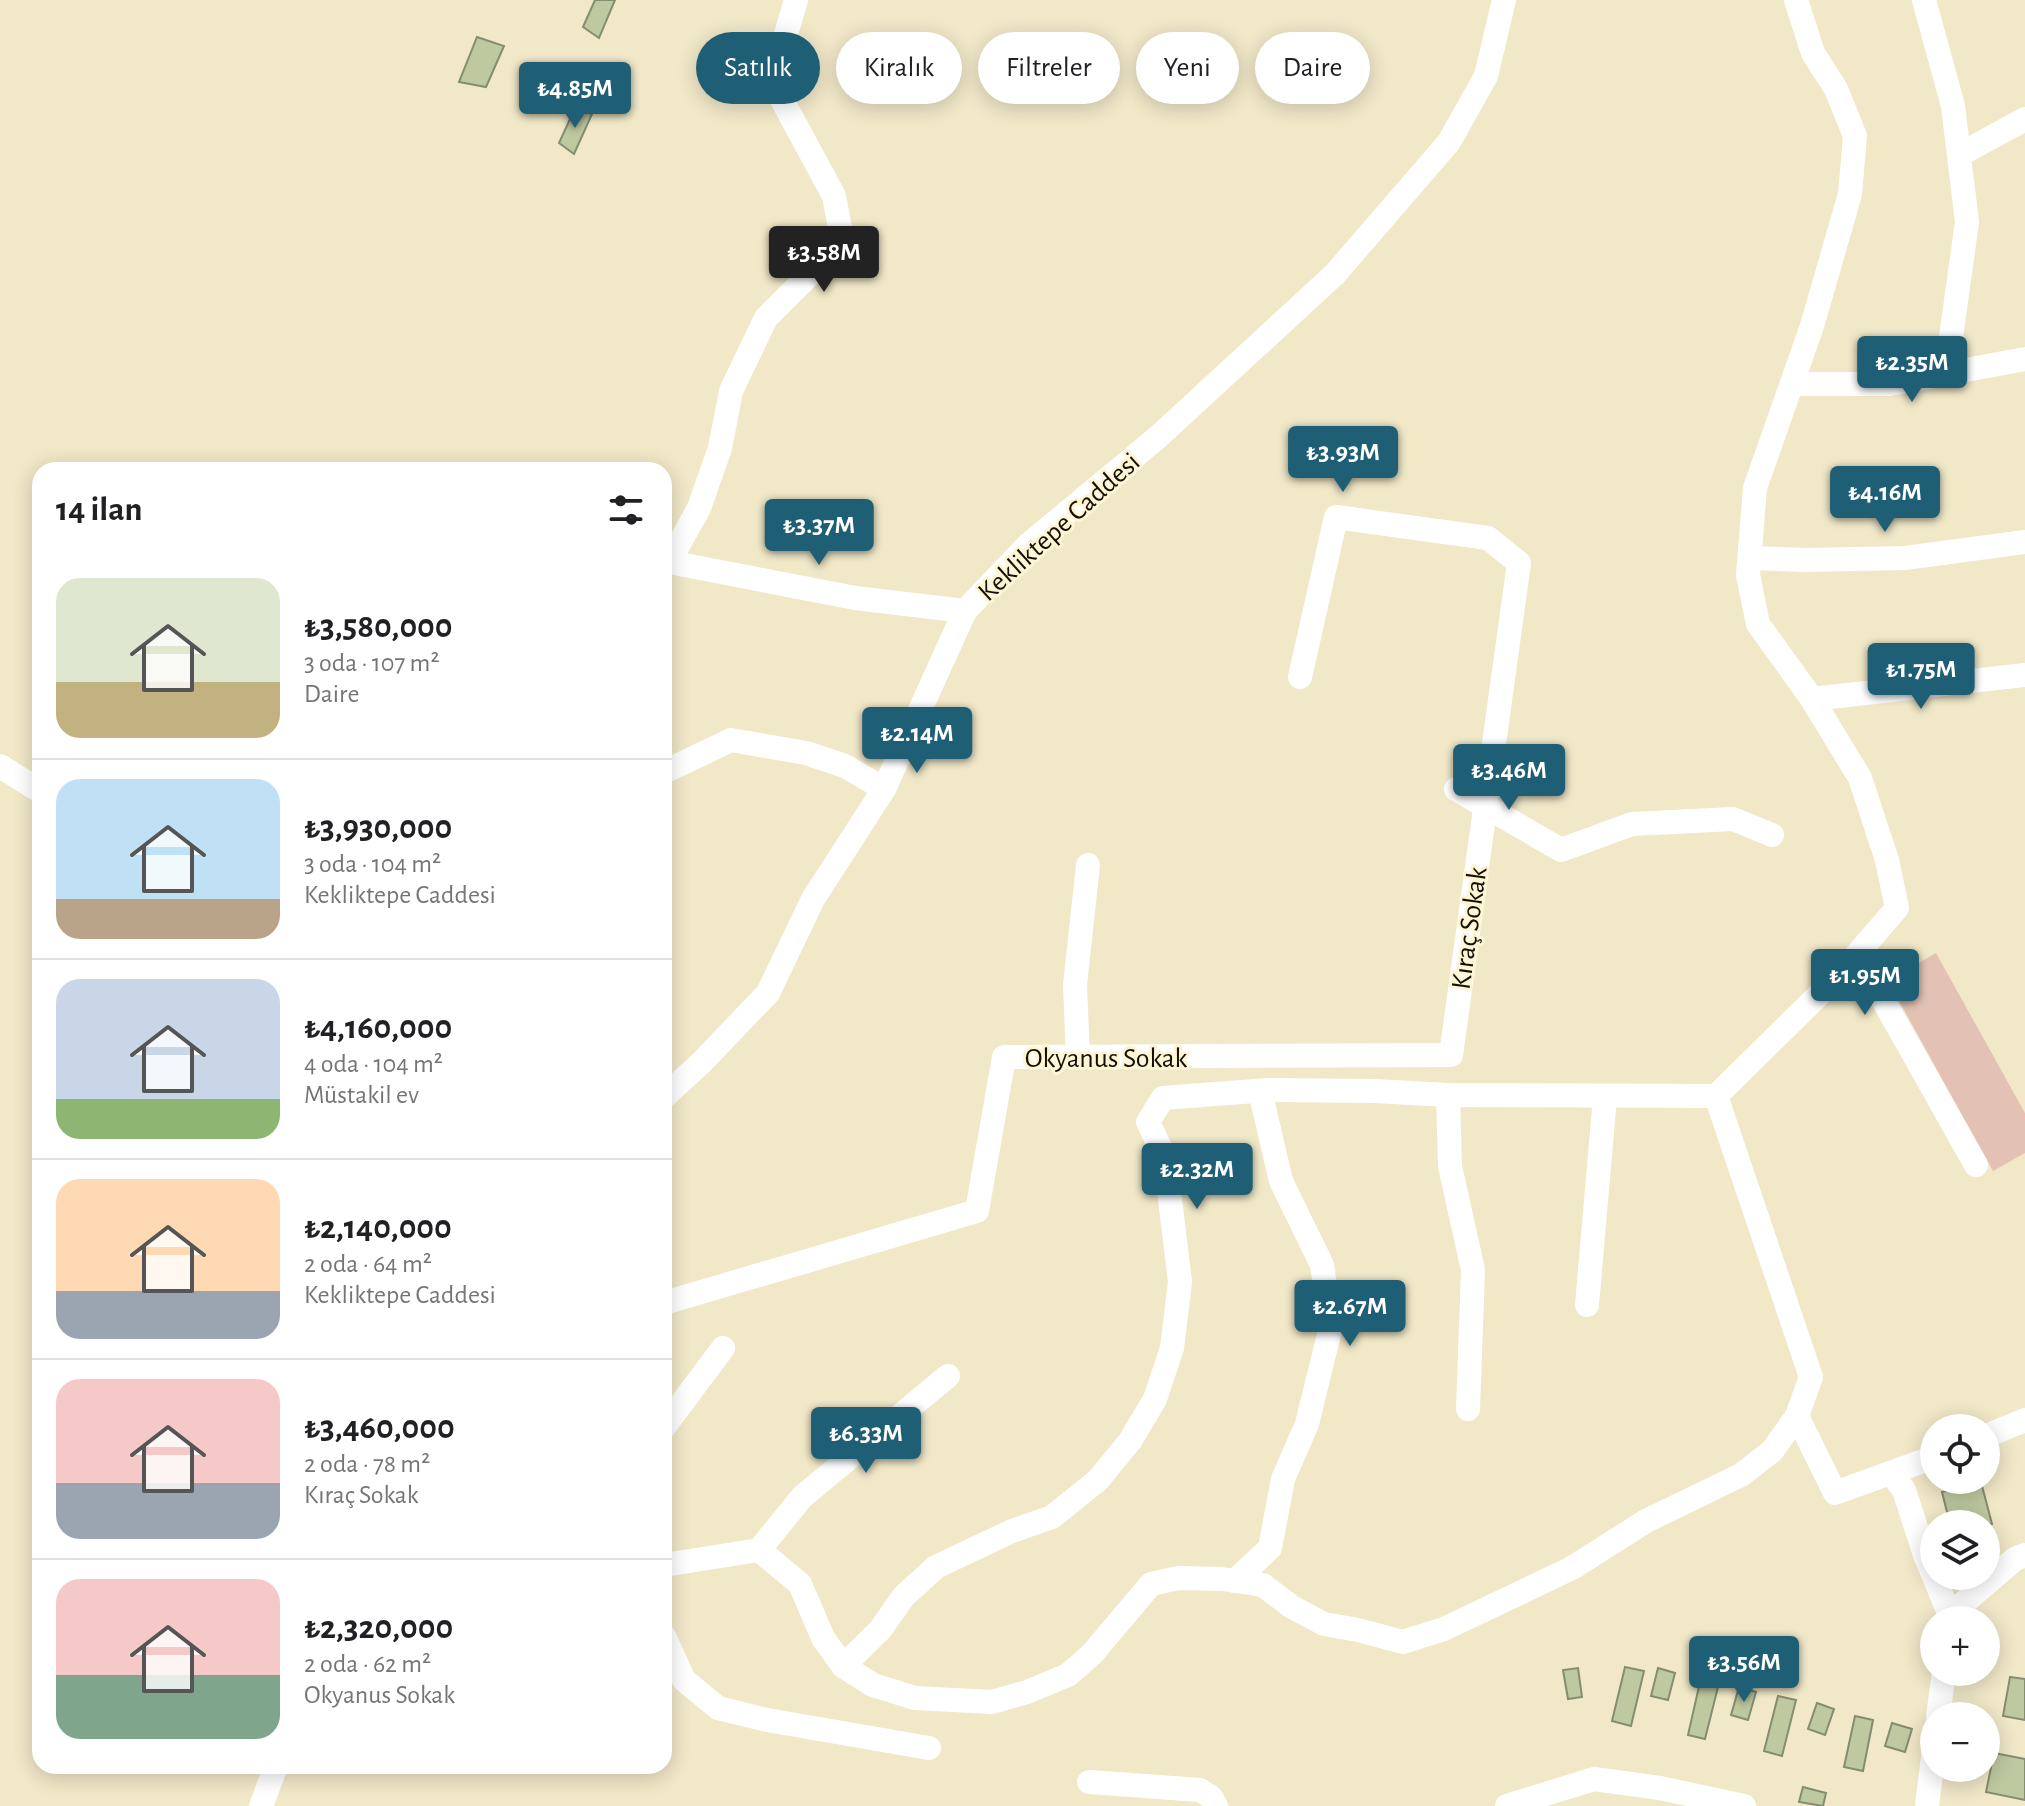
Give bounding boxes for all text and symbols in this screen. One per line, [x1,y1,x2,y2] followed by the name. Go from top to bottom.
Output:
[696,32,820,104] chip: Satılık
[836,32,962,104] chip: Kiralık
[978,32,1120,104] chip: Filtreler
[1136,32,1239,104] chip: Yeni
[1255,32,1370,104] chip: Daire
[510,62,640,130] pin: ₺4.85M
[537,75,613,101] text: ₺4.85M
[759,226,889,294] pin: ₺3.58M
[787,239,861,265] text: ₺3.58M
[1847,336,1977,404] pin: ₺2.35M
[1875,349,1949,375] text: ₺2.35M
[1278,426,1408,494] pin: ₺3.93M
[1306,439,1380,465] text: ₺3.93M
[973,448,1145,607] street label: Kekliktepe Caddesi
[1820,466,1950,534] pin: ₺4.16M
[1848,479,1922,505] text: ₺4.16M
[604,488,648,532] icon: filters
[56,493,142,527] text: 14 ilan
[754,499,884,567] pin: ₺3.37M
[783,512,855,538] text: ₺3.37M
[120,610,216,706] icon: home
[304,610,453,644] text: ₺3,580,000
[1856,643,1986,711] pin: ₺1.75M
[304,650,439,676] text: 3 oda · 107 m²
[1886,656,1956,682] text: ₺1.75M
[304,681,359,707] text: Daire
[852,707,982,775] pin: ₺2.14M
[880,720,954,746] text: ₺2.14M
[1444,744,1574,812] pin: ₺3.46M
[1471,757,1547,783] text: ₺3.46M
[120,811,216,907] icon: home
[304,811,452,845] text: ₺3,930,000
[304,851,441,877] text: 3 oda · 104 m²
[1448,865,1492,991] street label: Kıraç Sokak
[304,882,496,908] text: Kekliktepe Caddesi
[1800,949,1930,1017] pin: ₺1.95M
[1829,962,1901,988] text: ₺1.95M
[120,1011,216,1107] icon: home
[304,1011,452,1045] text: ₺4,160,000
[1025,1045,1188,1073] street label: Okyanus Sokak
[304,1051,443,1077] text: 4 oda · 104 m²
[304,1082,419,1108] text: Müstakil ev
[1132,1143,1262,1211] pin: ₺2.32M
[1160,1156,1234,1182] text: ₺2.32M
[120,1211,216,1307] icon: home
[304,1211,452,1245] text: ₺2,140,000
[304,1251,432,1277] text: 2 oda · 64 m²
[1285,1280,1415,1348] pin: ₺2.67M
[304,1282,496,1308] text: Kekliktepe Caddesi
[1313,1293,1387,1319] text: ₺2.67M
[801,1407,931,1475] pin: ₺6.33M
[120,1411,216,1507] icon: home
[304,1411,455,1445] text: ₺3,460,000
[1920,1414,2000,1782] map controls
[1920,1414,2000,1494] button: locate
[829,1420,903,1446] text: ₺6.33M
[304,1451,430,1477] text: 2 oda · 78 m²
[304,1482,419,1508] text: Kıraç Sokak
[1920,1510,2000,1590] button: layers
[1920,1606,2000,1686] button: +
[120,1611,216,1707] icon: home
[304,1611,453,1645] text: ₺2,320,000
[1679,1636,1809,1704] pin: ₺3.56M
[1707,1649,1781,1675] text: ₺3.56M
[304,1651,431,1677] text: 2 oda · 62 m²
[304,1682,455,1708] text: Okyanus Sokak
[1920,1702,2000,1782] button: −

